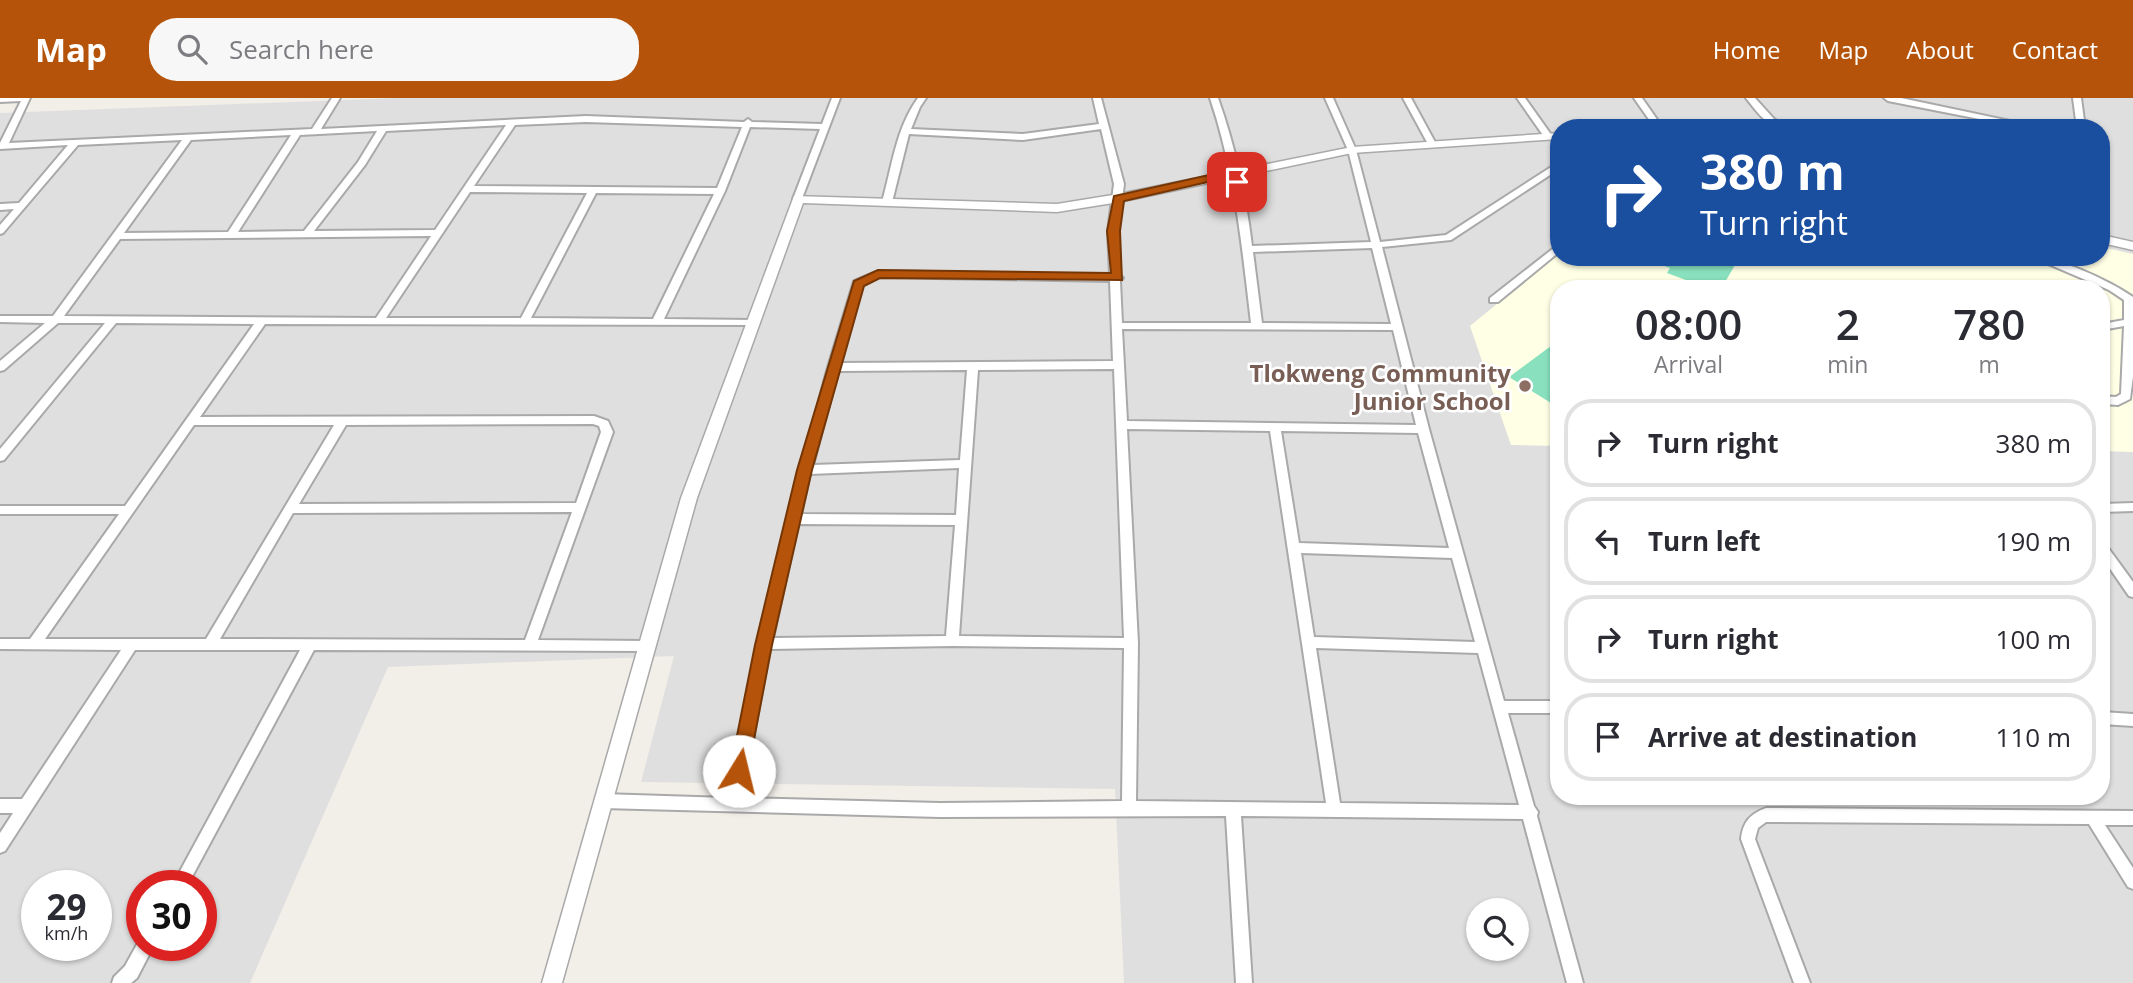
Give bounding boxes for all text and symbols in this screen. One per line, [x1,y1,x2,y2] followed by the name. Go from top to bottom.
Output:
[149,18,639,81] search box
[35,27,107,72] text: Map
[173,30,211,68] icon: search
[229,31,374,67] text: Search here
[1713,33,1781,66] text: Home
[1819,33,1868,66] text: Map
[1906,33,1974,66] text: About
[2012,33,2098,66] text: Contact
[1700,138,1845,204] text: 380 m
[1585,147,1676,238] icon: right
[1207,152,1267,212] pin
[1218,163,1256,201] icon: arrive
[1700,201,1848,244] text: Turn right
[1635,295,1742,352] text: 08:00
[1836,295,1860,352] text: 2
[1953,295,2025,352] text: 780
[1654,348,1723,380] text: Arrival
[1827,348,1868,380] text: min
[1979,348,2000,380] text: m
[1250,356,1511,417] place label: Tlokweng Community Junior School
[1517,378,1533,394] marker: Tlokweng Community Junior School
[1589,424,1627,462] icon: right
[1648,425,1779,461] text: Turn right
[1996,425,2071,461] text: 380 m
[1589,522,1627,560] icon: left
[1648,523,1760,559] text: Turn left
[1996,523,2071,559] text: 190 m
[1589,620,1627,658] icon: right
[1648,621,1779,657] text: Turn right
[1996,621,2071,657] text: 100 m
[1589,718,1627,756] icon: arrive
[1648,719,1917,755] text: Arrive at destination
[1996,719,2071,755] text: 110 m
[702,734,776,808] position arrow
[126,870,217,961] speed limit sign: 30
[46,883,87,930] text: 29
[1466,898,1529,961] map controls
[1466,898,1529,961] button: search
[45,921,88,945] text: km/h

